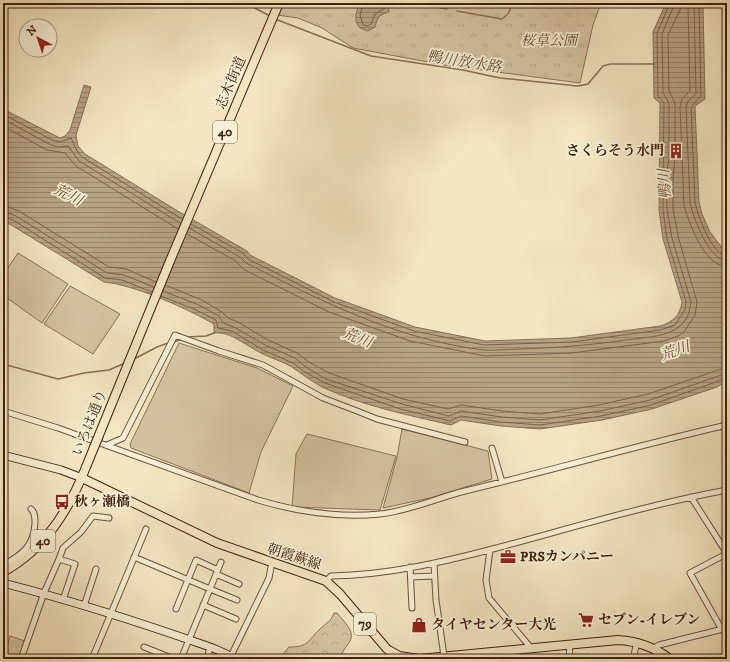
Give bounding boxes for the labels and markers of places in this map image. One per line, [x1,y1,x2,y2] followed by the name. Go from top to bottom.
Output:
[566,142,664,160] place label: さくらそう水門
[667,142,685,160] building icon: さくらそう水門
[53,493,71,511] bus stop icon: 秋ヶ瀬橋
[74,493,130,511] place label: 秋ヶ瀬橋
[499,548,517,566] office icon: PRSカンパニー
[520,548,614,566] place label: PRSカンパニー
[577,611,595,629] supermarket icon: セブン-イレブン
[598,611,701,629] place label: セブン-イレブン
[410,616,428,634] shop icon: タイヤセンター大光
[431,616,556,634] place label: タイヤセンター大光

